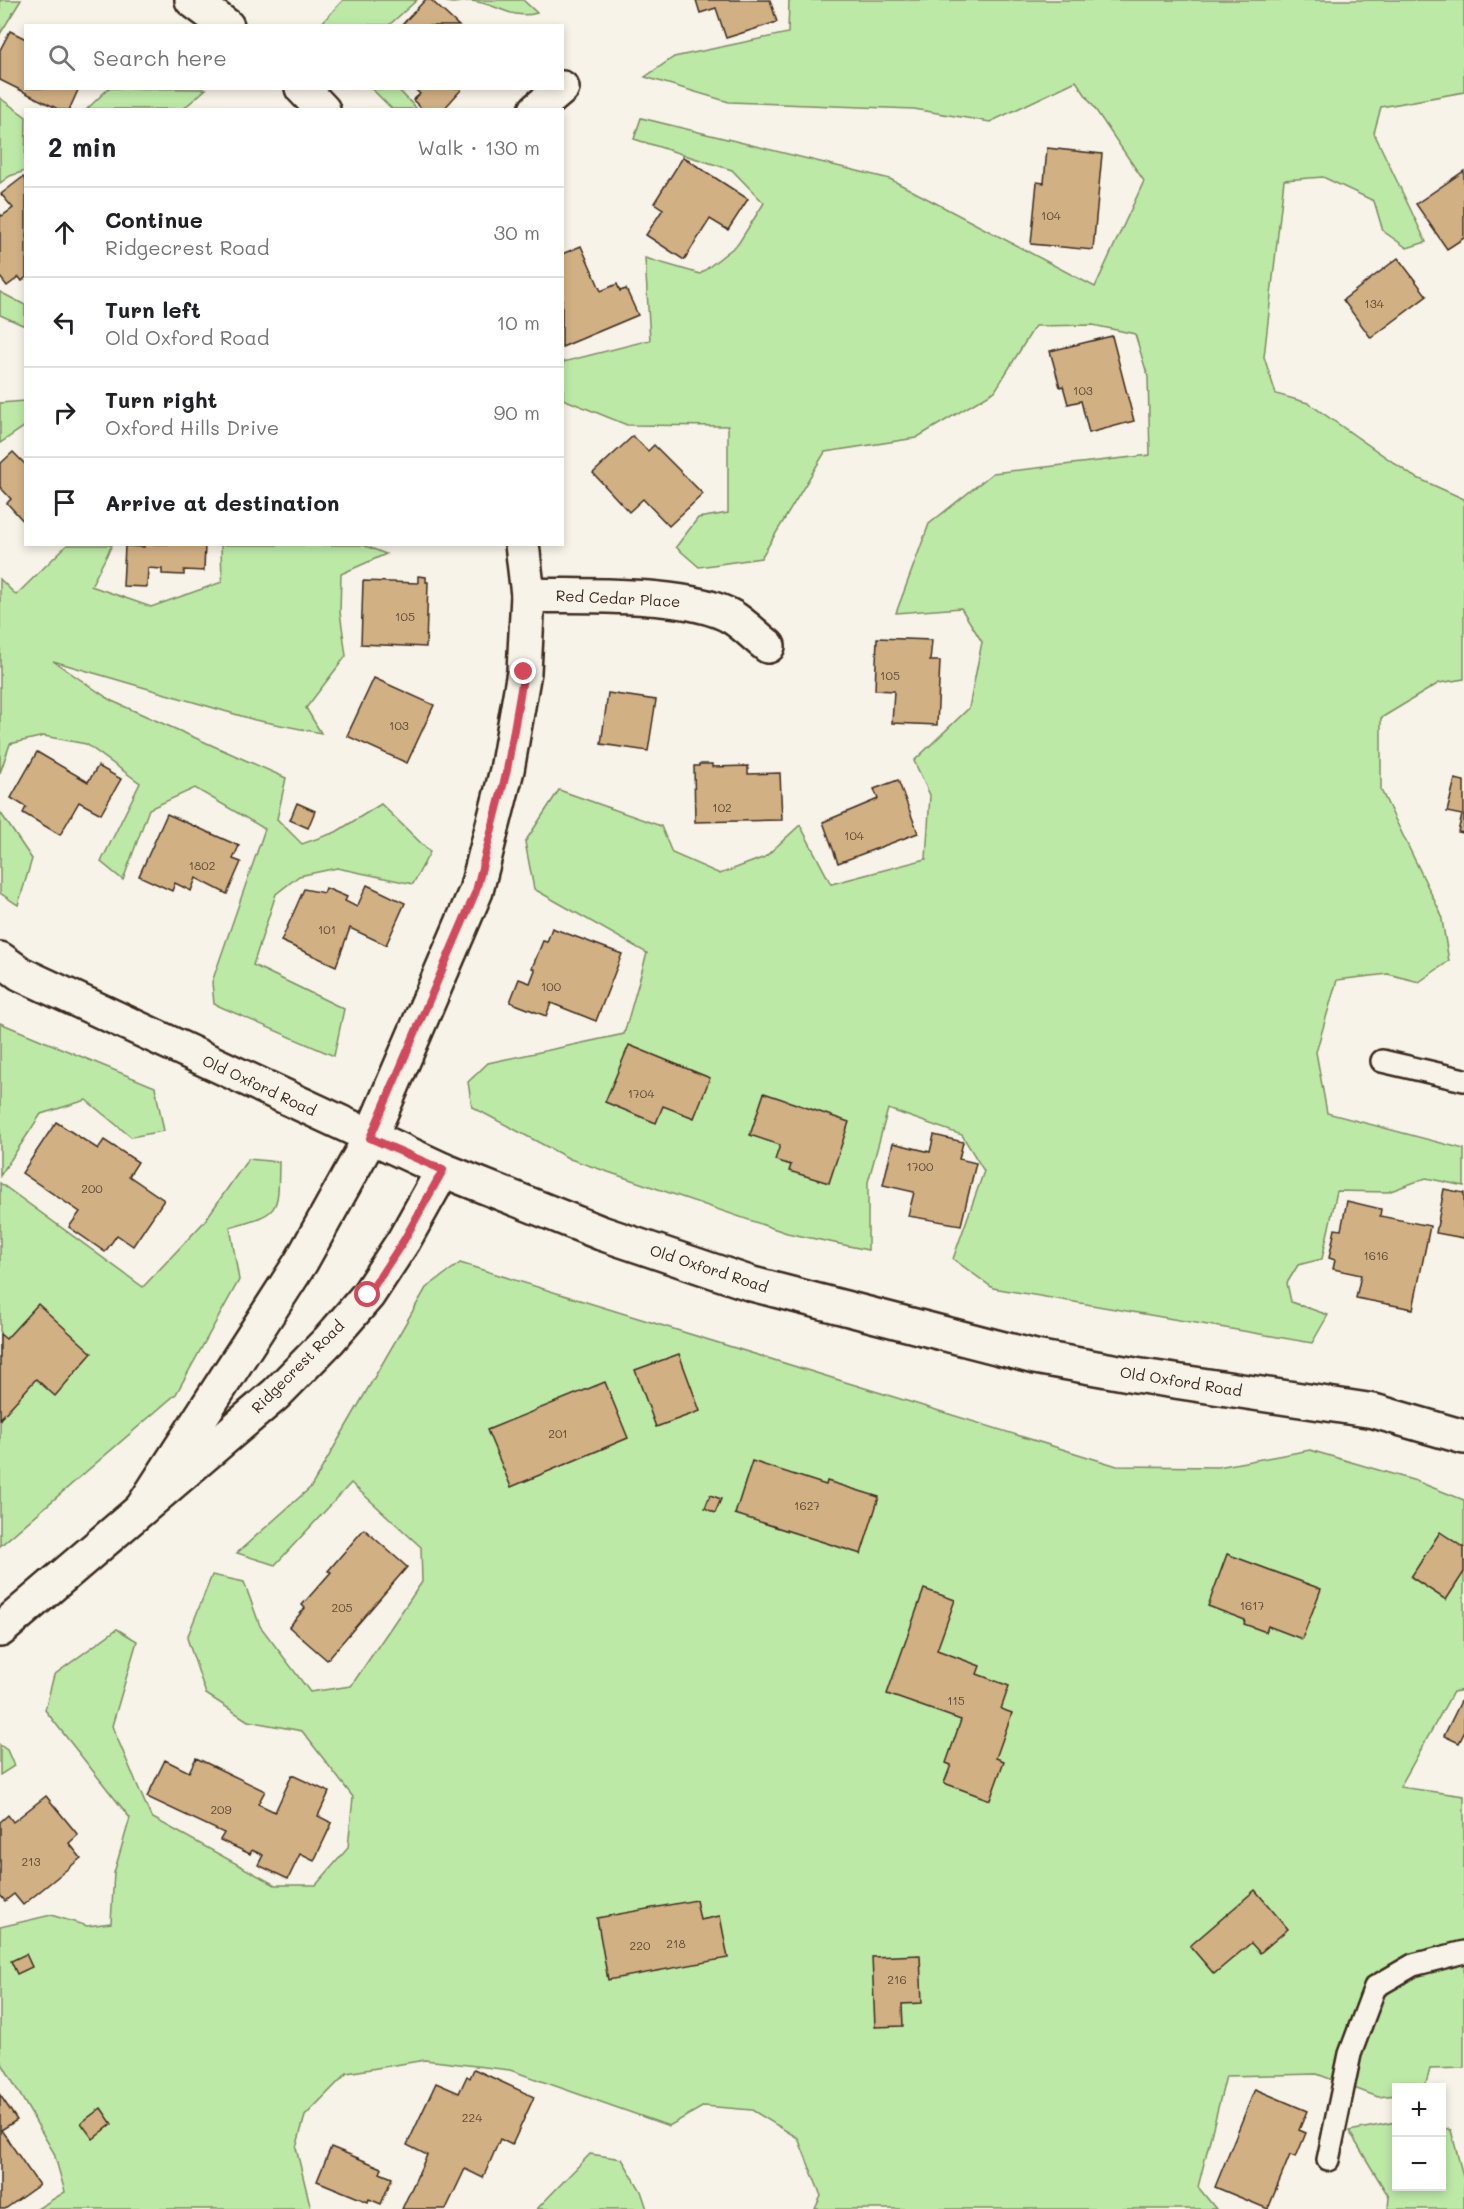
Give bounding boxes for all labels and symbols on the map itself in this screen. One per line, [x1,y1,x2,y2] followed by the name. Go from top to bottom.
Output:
[1041,207,1061,223] house number: 104
[1364,295,1384,311] house number: 134
[1073,382,1093,398] house number: 103
[555,585,681,611] street label: Red Cedar Place
[395,608,415,624] house number: 105
[510,658,536,684] route end
[880,667,900,683] house number: 105
[389,717,409,733] house number: 103
[712,799,732,815] house number: 102
[844,827,864,843] house number: 104
[189,857,215,873] house number: 1802
[318,921,336,937] house number: 101
[541,978,562,994] house number: 100
[199,1050,320,1120] street label: Old Oxford Road
[628,1085,654,1101] house number: 1704
[907,1158,934,1174] house number: 1700
[81,1180,103,1196] house number: 200
[648,1239,771,1297] street label: Old Oxford Road
[1363,1247,1389,1263] house number: 1616
[354,1281,380,1307] route start
[247,1316,348,1417] street label: Ridgecrest Road
[1119,1361,1244,1401] street label: Old Oxford Road
[548,1425,568,1441] house number: 201
[794,1497,820,1513] house number: 1627
[1240,1597,1265,1613] house number: 1617
[331,1599,353,1615] house number: 205
[947,1692,965,1708] house number: 115
[210,1801,232,1817] house number: 209
[21,1853,41,1869] house number: 213
[666,1935,686,1951] house number: 218
[630,1937,651,1953] house number: 220
[887,1971,907,1987] house number: 216
[462,2109,482,2125] house number: 224

